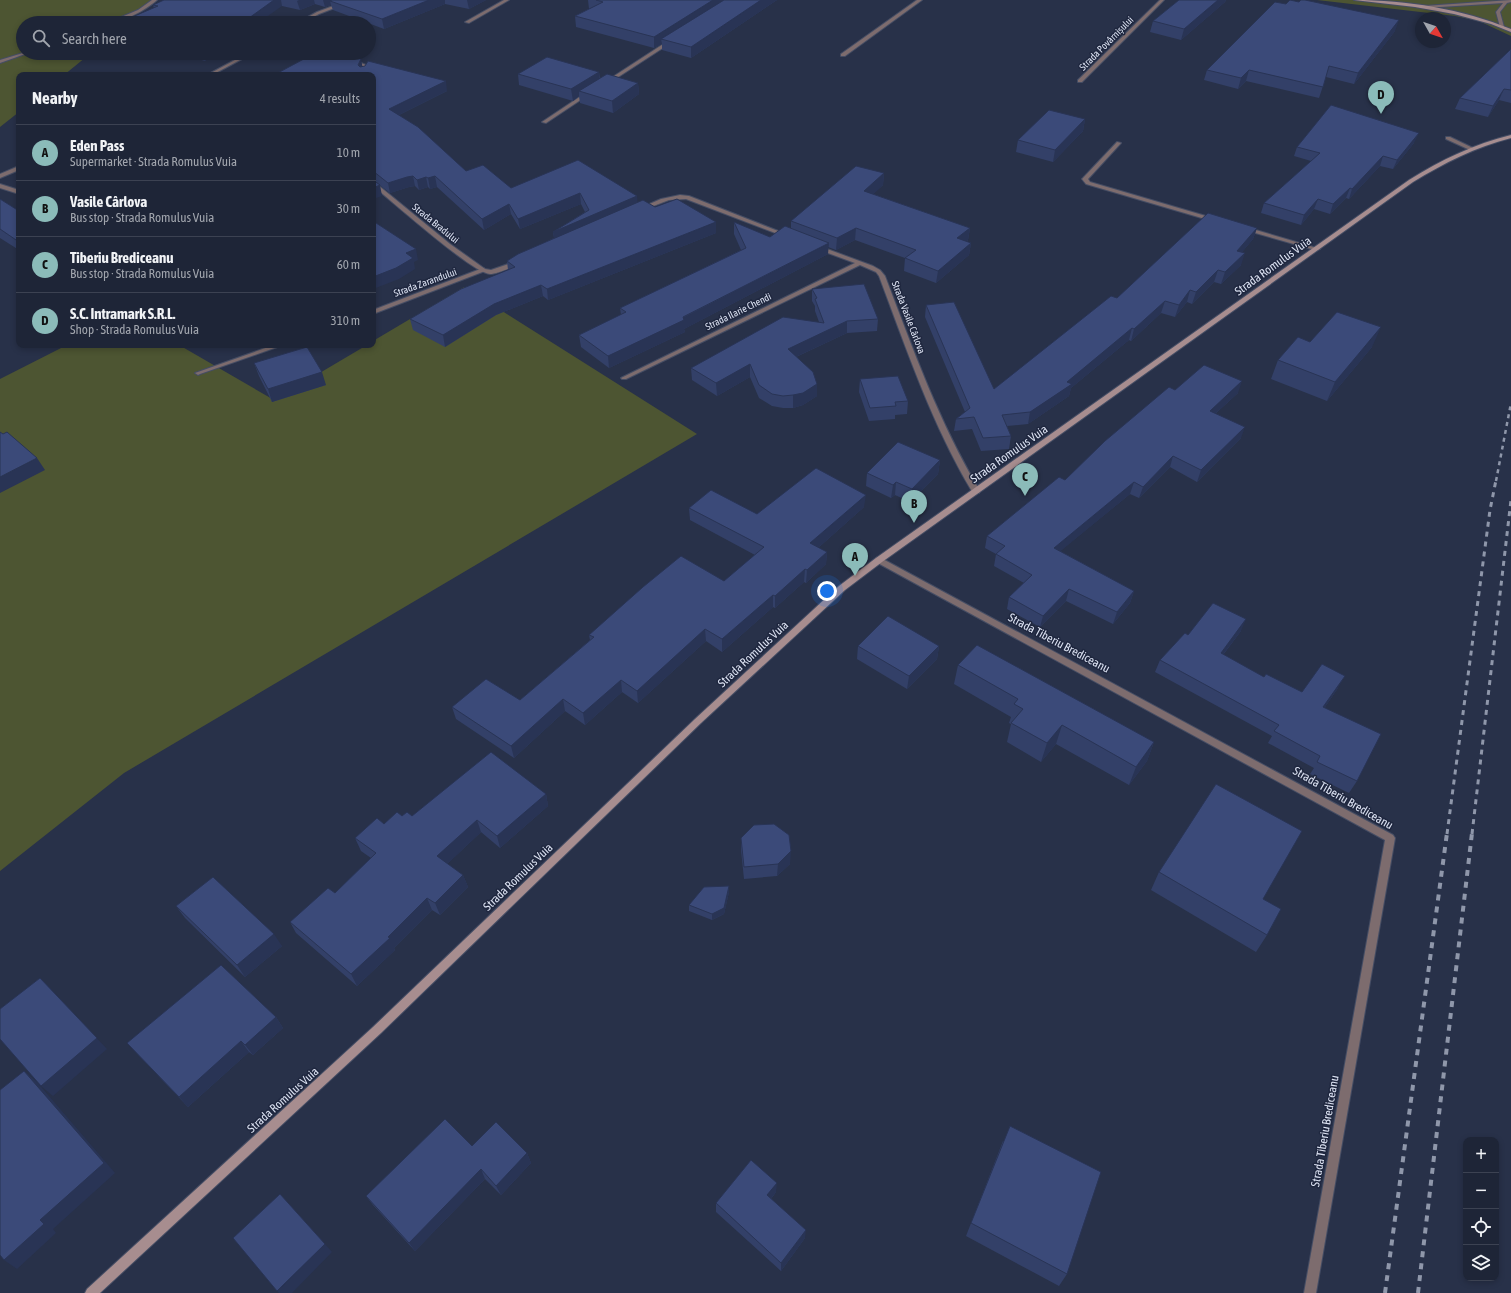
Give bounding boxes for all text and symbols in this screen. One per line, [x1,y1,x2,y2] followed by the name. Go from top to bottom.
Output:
[1415,12,1451,48] north arrow
[1077,14,1136,73] street label: Strada Povârnișului
[16,16,376,60] search box
[30,27,52,49] icon: search
[62,30,127,47] text: Search here
[1368,81,1394,114] pin: D
[32,88,78,108] text: Nearby
[320,91,360,106] text: 4 results
[70,137,124,154] text: Eden Pass
[42,145,48,160] text: A
[337,145,360,160] text: 10 m
[70,154,237,169] text: Supermarket · Strada Romulus Vuia
[70,193,147,210] text: Vasile Cârlova
[42,201,48,216] text: B
[337,201,360,216] text: 30 m
[410,201,461,246] street label: Strada Bradului
[70,210,214,225] text: Bus stop · Strada Romulus Vuia
[1232,234,1314,298] street label: Strada Romulus Vuia
[70,249,174,266] text: Tiberiu Brediceanu
[42,257,48,272] text: C
[337,257,360,272] text: 60 m
[70,266,214,281] text: Bus stop · Strada Romulus Vuia
[392,266,458,299] street label: Strada Zarandului
[890,279,928,355] street label: Strada Vasile Cârlova
[703,291,773,332] street label: Strada Ilarie Chendi
[70,305,175,322] text: S.C. Intramark S.R.L.
[41,313,49,328] text: D
[331,313,360,328] text: 310 m
[70,322,199,337] text: Shop · Strada Romulus Vuia
[968,422,1050,486] street label: Strada Romulus Vuia
[1012,463,1038,496] pin: C
[901,490,927,523] pin: B
[842,543,868,576] pin: A
[817,581,837,601] your location
[1006,610,1112,676] street label: Strada Tiberiu Brediceanu
[715,618,791,690] street label: Strada Romulus Vuia
[1291,764,1396,832] street label: Strada Tiberiu Brediceanu
[480,840,556,914] street label: Strada Romulus Vuia
[244,1064,322,1136] street label: Strada Romulus Vuia
[1308,1074,1342,1188] street label: Strada Tiberiu Brediceanu
[1463,1137,1499,1281] map controls
[1463,1137,1499,1173] button: +
[1463,1173,1499,1209] button: −
[1463,1209,1499,1245] button: locate
[1463,1245,1499,1281] button: layers

